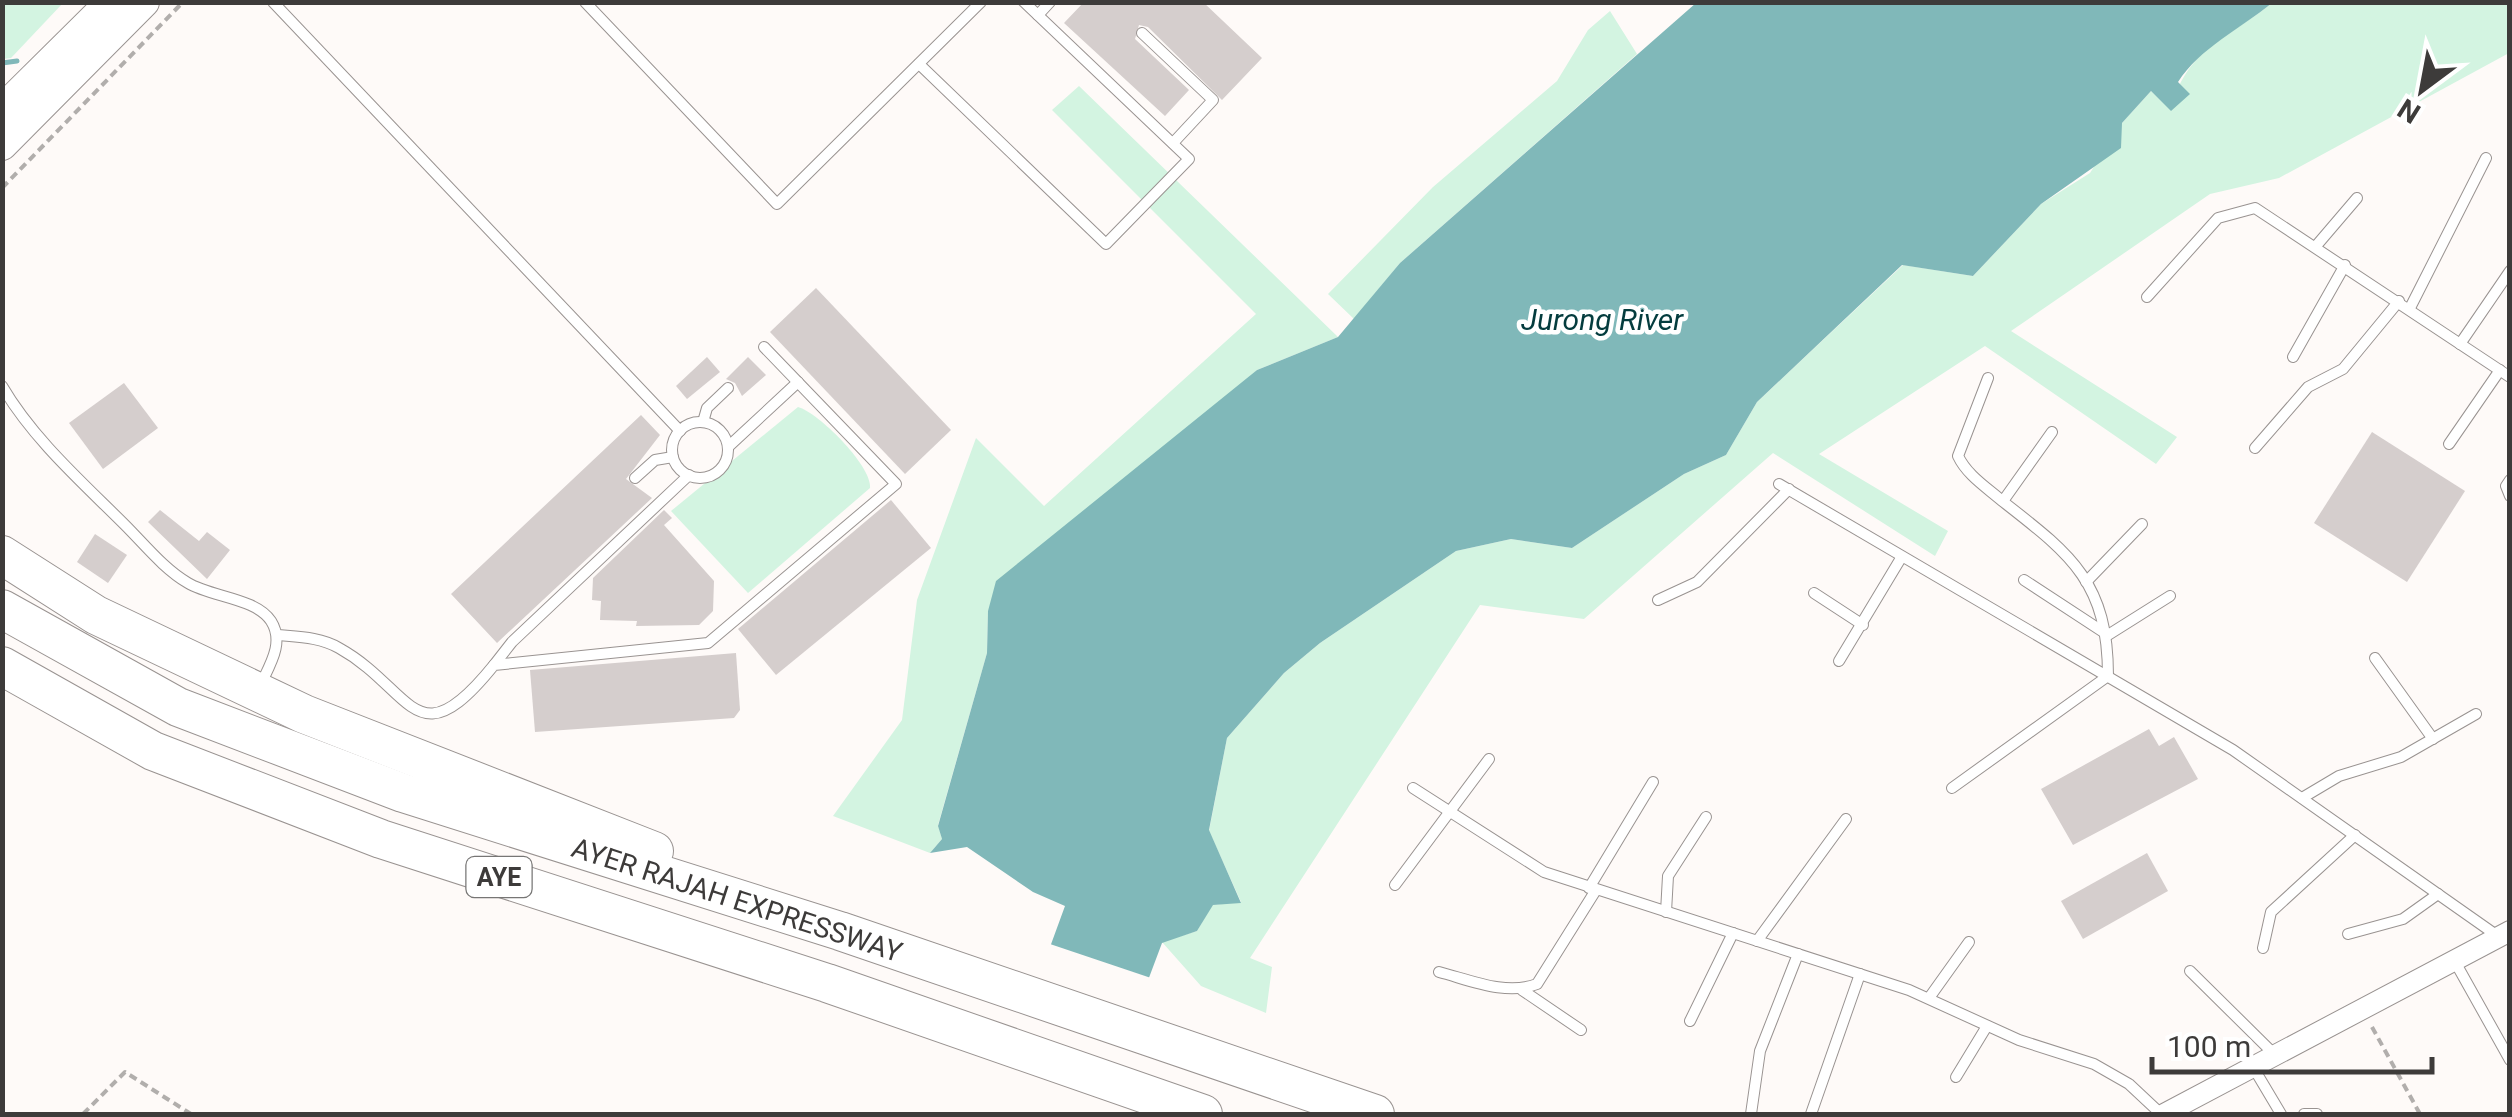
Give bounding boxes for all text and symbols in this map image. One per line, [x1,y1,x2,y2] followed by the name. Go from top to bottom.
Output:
[2372,40,2472,140] north arrow
[2392,92,2426,130] text: N
[1521,302,1684,337] water label: Jurong River
[568,831,906,969] street label: AYER RAJAH EXPRESSWAY
[466,857,532,897] road number: AYE
[2152,1012,2432,1074] scale bar
[2167,1029,2251,1064] text: 100 m

